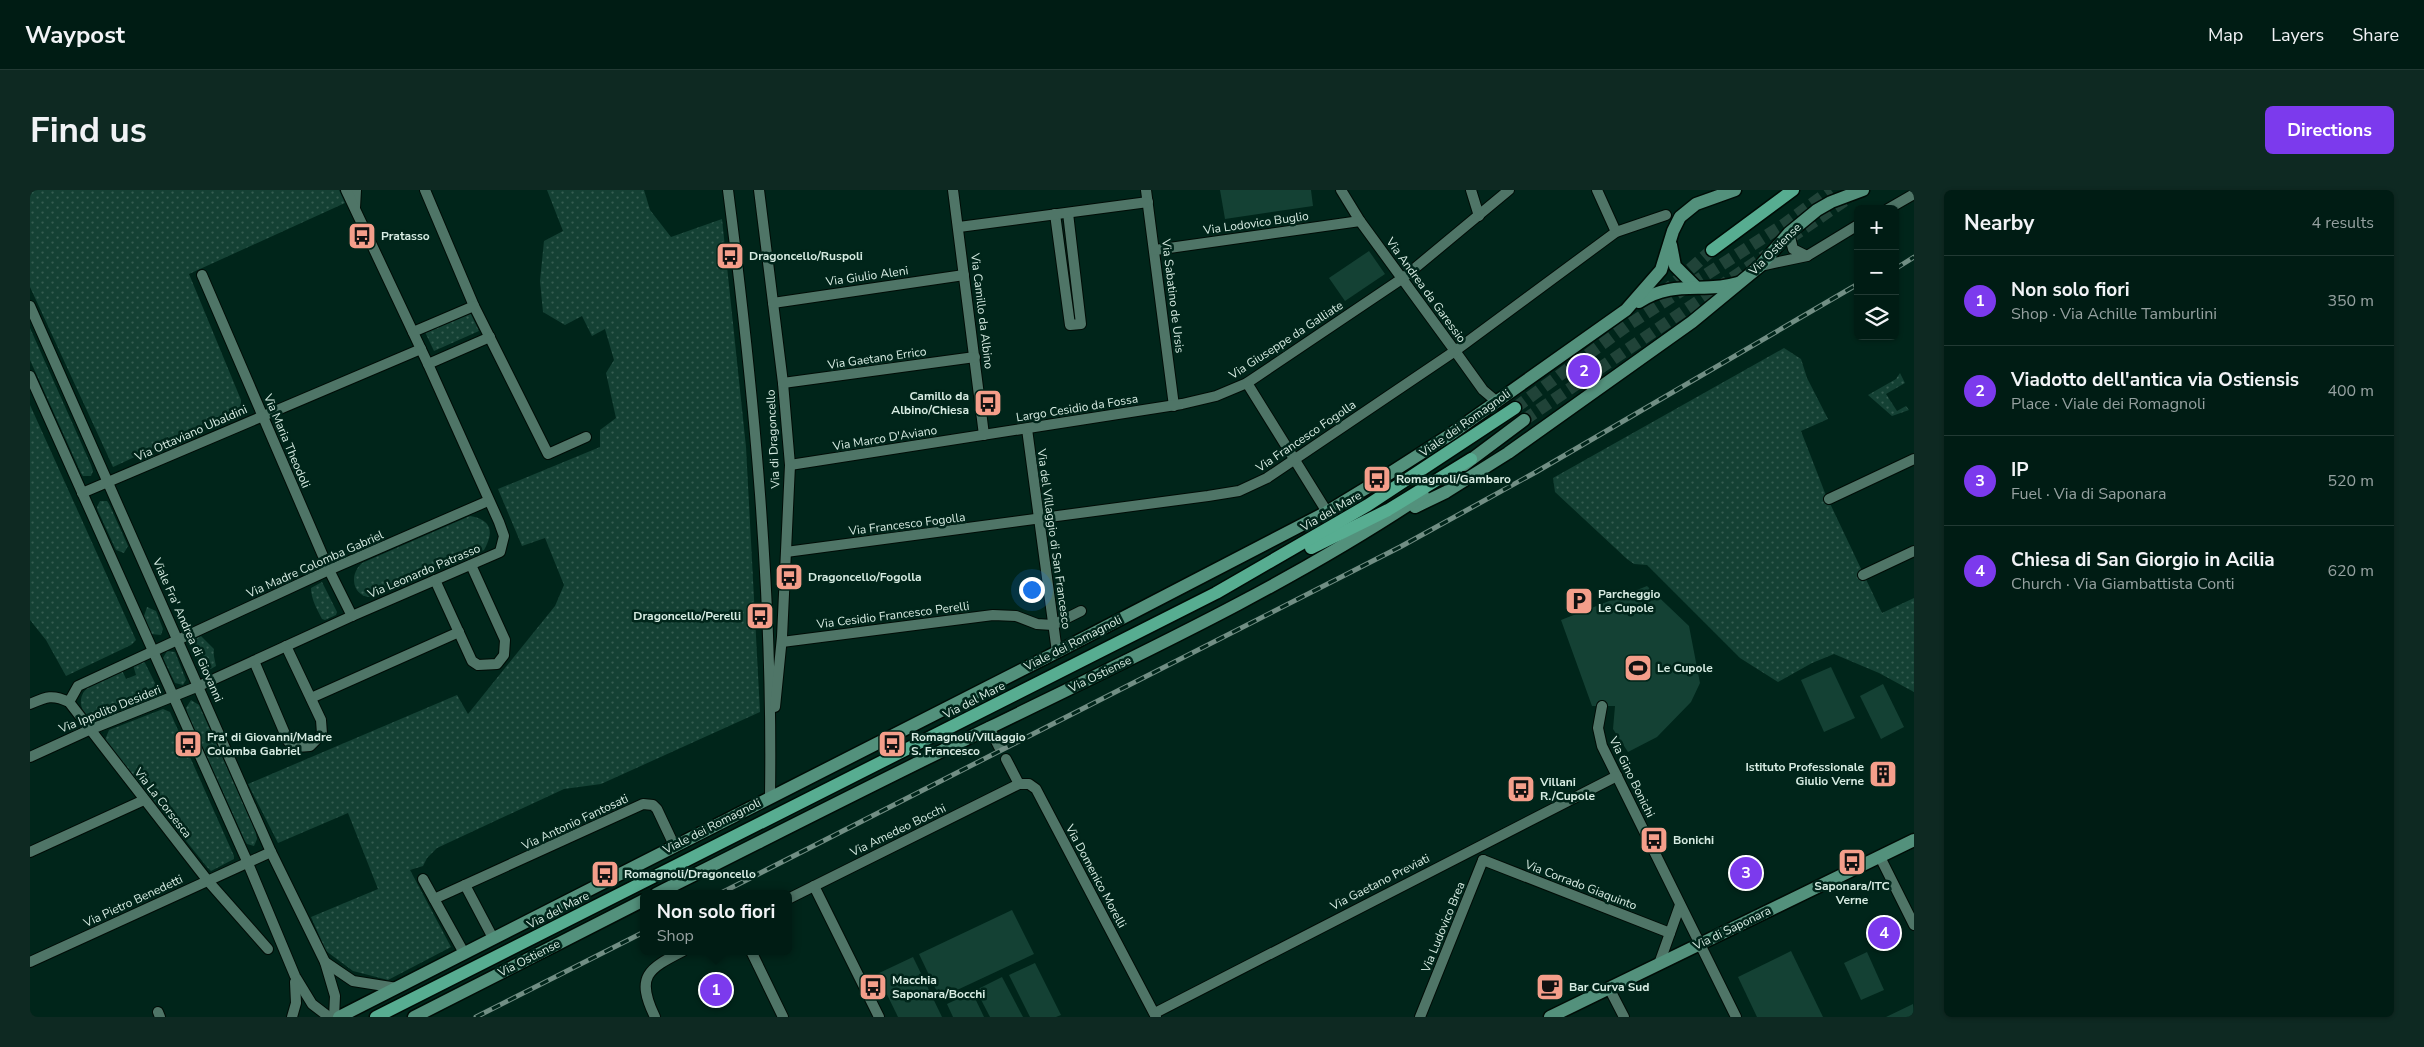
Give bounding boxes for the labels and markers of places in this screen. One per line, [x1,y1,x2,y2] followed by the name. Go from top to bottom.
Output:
[347,221,377,251] bus stop icon: Pratasso
[381,228,430,244] place label: Pratasso
[715,241,745,271] bus stop icon: Dragoncello/Ruspoli
[749,248,863,264] place label: Dragoncello/Ruspoli
[1568,352,1600,390] pin: 2
[891,388,969,418] place label: Camillo da Albino/Chiesa
[973,388,1003,418] bus stop icon: Camillo da Albino/Chiesa
[1362,464,1392,494] bus stop icon: Romagnoli/Gambaro
[1396,471,1511,487] place label: Romagnoli/Gambaro
[774,562,804,592] bus stop icon: Dragoncello/Fogolla
[808,569,922,585] place label: Dragoncello/Fogolla
[1564,586,1594,616] parking icon: Parcheggio Le Cupole
[1598,586,1660,616] place label: Parcheggio Le Cupole
[745,601,775,631] bus stop icon: Dragoncello/Perelli
[633,608,741,624] place label: Dragoncello/Perelli
[1623,653,1653,683] sports icon: Le Cupole
[1657,660,1713,676] place label: Le Cupole
[173,729,203,759] bus stop icon: Fra' di Giovanni/Madre Colomba Gabriel
[207,729,333,759] place label: Fra' di Giovanni/Madre Colomba Gabriel
[877,729,907,759] bus stop icon: Romagnoli/Villaggio S. Francesco
[911,729,1026,759] place label: Romagnoli/Villaggio S. Francesco
[1745,759,1864,789] place label: Istituto Professionale Giulio Verne
[1868,759,1898,789] building icon: Istituto Professionale Giulio Verne
[1506,774,1536,804] bus stop icon: Villani R./Cupole
[1539,774,1595,804] place label: Villani R./Cupole
[1639,825,1669,855] bus stop icon: Bonichi
[1673,832,1714,848] place label: Bonichi
[1837,847,1867,877] bus stop icon: Saponara/ITC Verne
[1730,854,1762,892] pin: 3
[590,859,620,889] bus stop icon: Romagnoli/Dragoncello
[624,866,756,882] place label: Romagnoli/Dragoncello
[1814,878,1890,908] place label: Saponara/ITC Verne
[1868,914,1900,952] pin: 4
[700,971,732,1009] pin: 1
[858,972,888,1002] bus stop icon: Macchia Saponara/Bocchi
[892,972,985,1002] place label: Macchia Saponara/Bocchi
[1535,972,1565,1002] cafe icon: Bar Curva Sud
[1569,979,1650,995] place label: Bar Curva Sud

